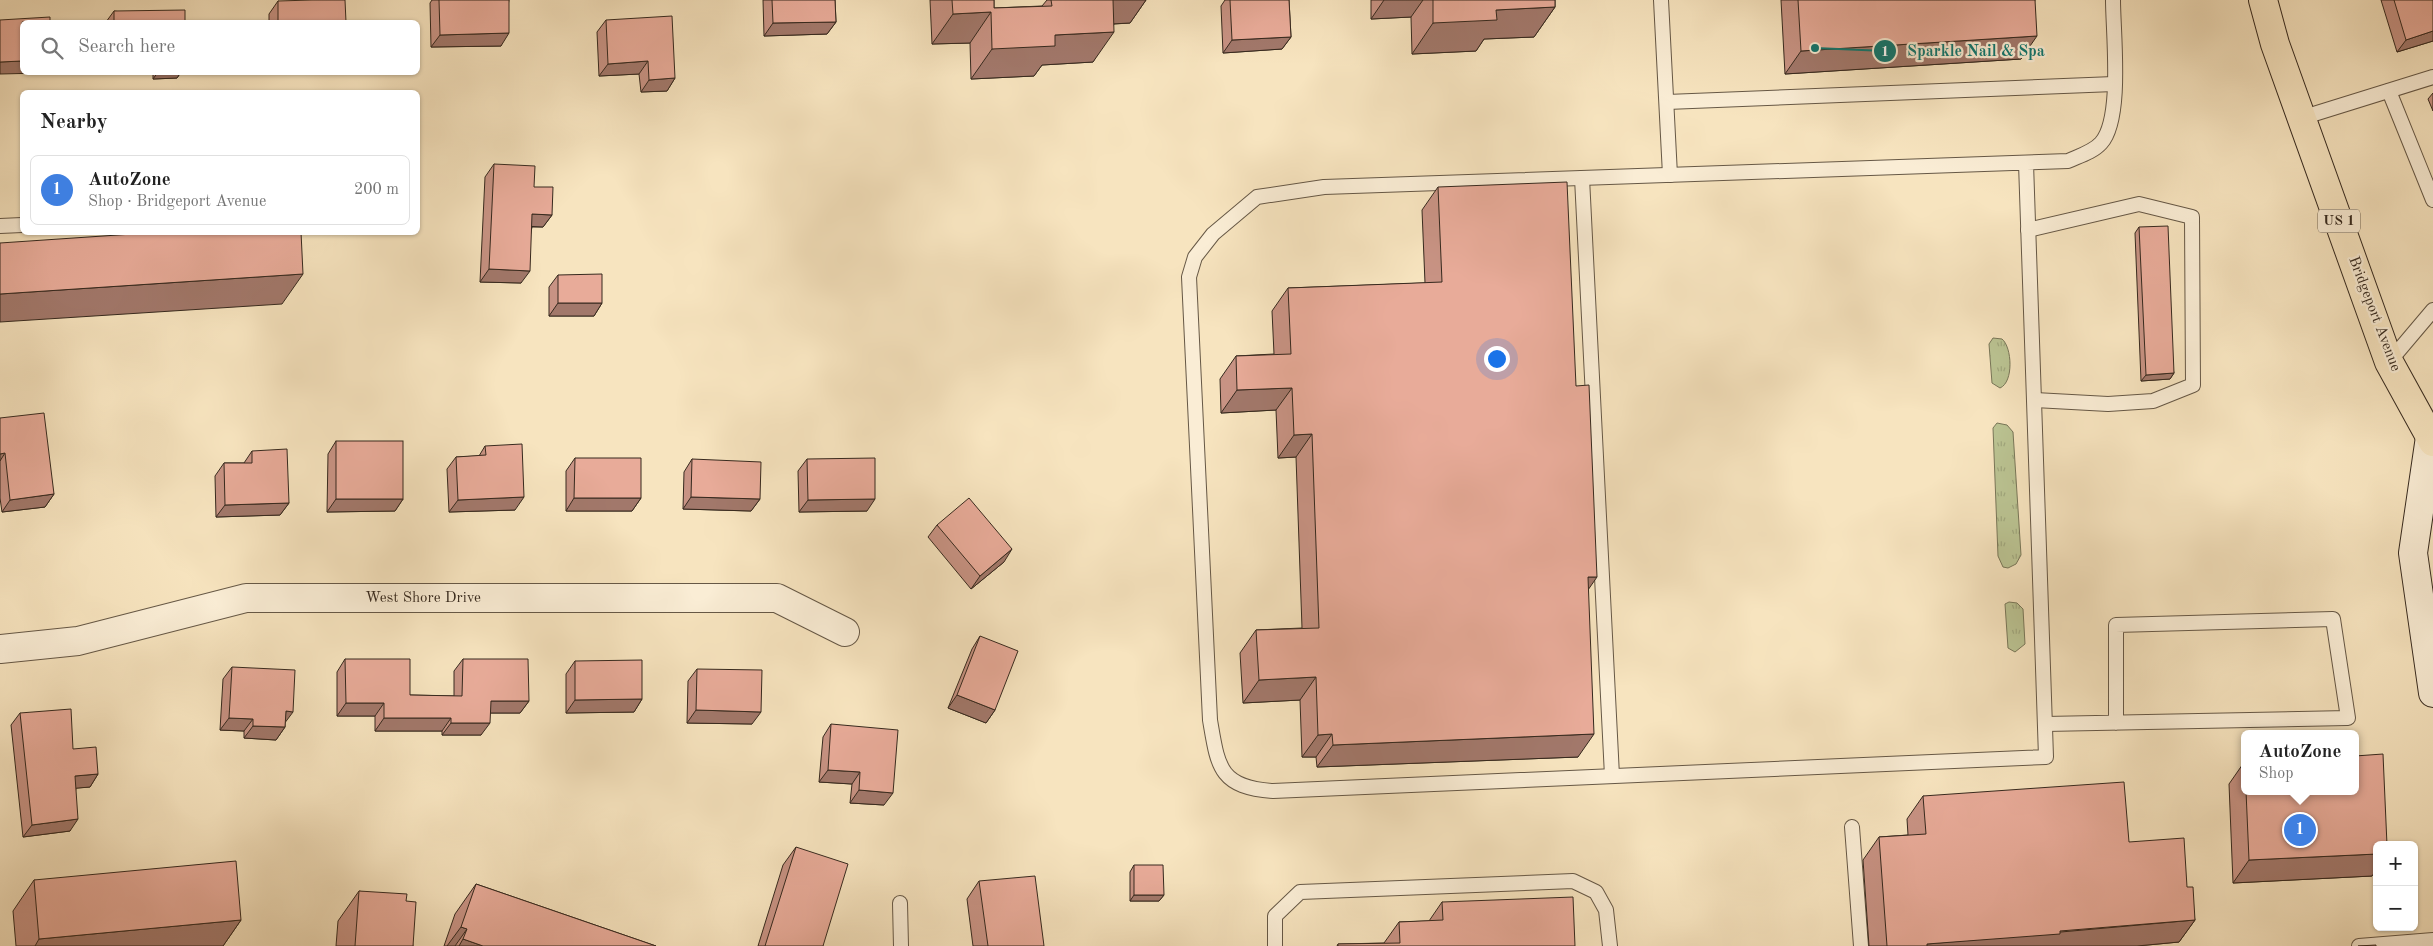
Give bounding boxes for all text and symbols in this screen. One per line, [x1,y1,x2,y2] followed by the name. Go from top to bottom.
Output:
[20,20,420,75] search box
[38,34,66,62] icon: search
[1872,35,2055,66] callout: Sparkle Nail & Spa
[78,38,175,57] text: Search here
[1907,44,2045,60] text: Sparkle Nail & Spa
[1881,45,1889,60] text: 1
[40,112,108,133] text: Nearby
[88,171,171,190] text: AutoZone
[52,182,62,198] text: 1
[354,182,399,198] text: 200 m
[88,194,266,210] text: Shop · Bridgeport Avenue
[2318,210,2360,232] road number: US 1
[2345,254,2403,374] street label: Bridgeport Avenue
[1484,346,1510,372] your location
[365,591,481,606] street label: West Shore Drive
[2241,730,2359,795] popup
[2259,743,2341,762] text: AutoZone
[2259,766,2293,782] text: Shop
[2284,811,2316,849] pin: 1
[2373,841,2418,931] map controls
[2373,841,2418,886] button: +
[2373,886,2418,931] button: −

